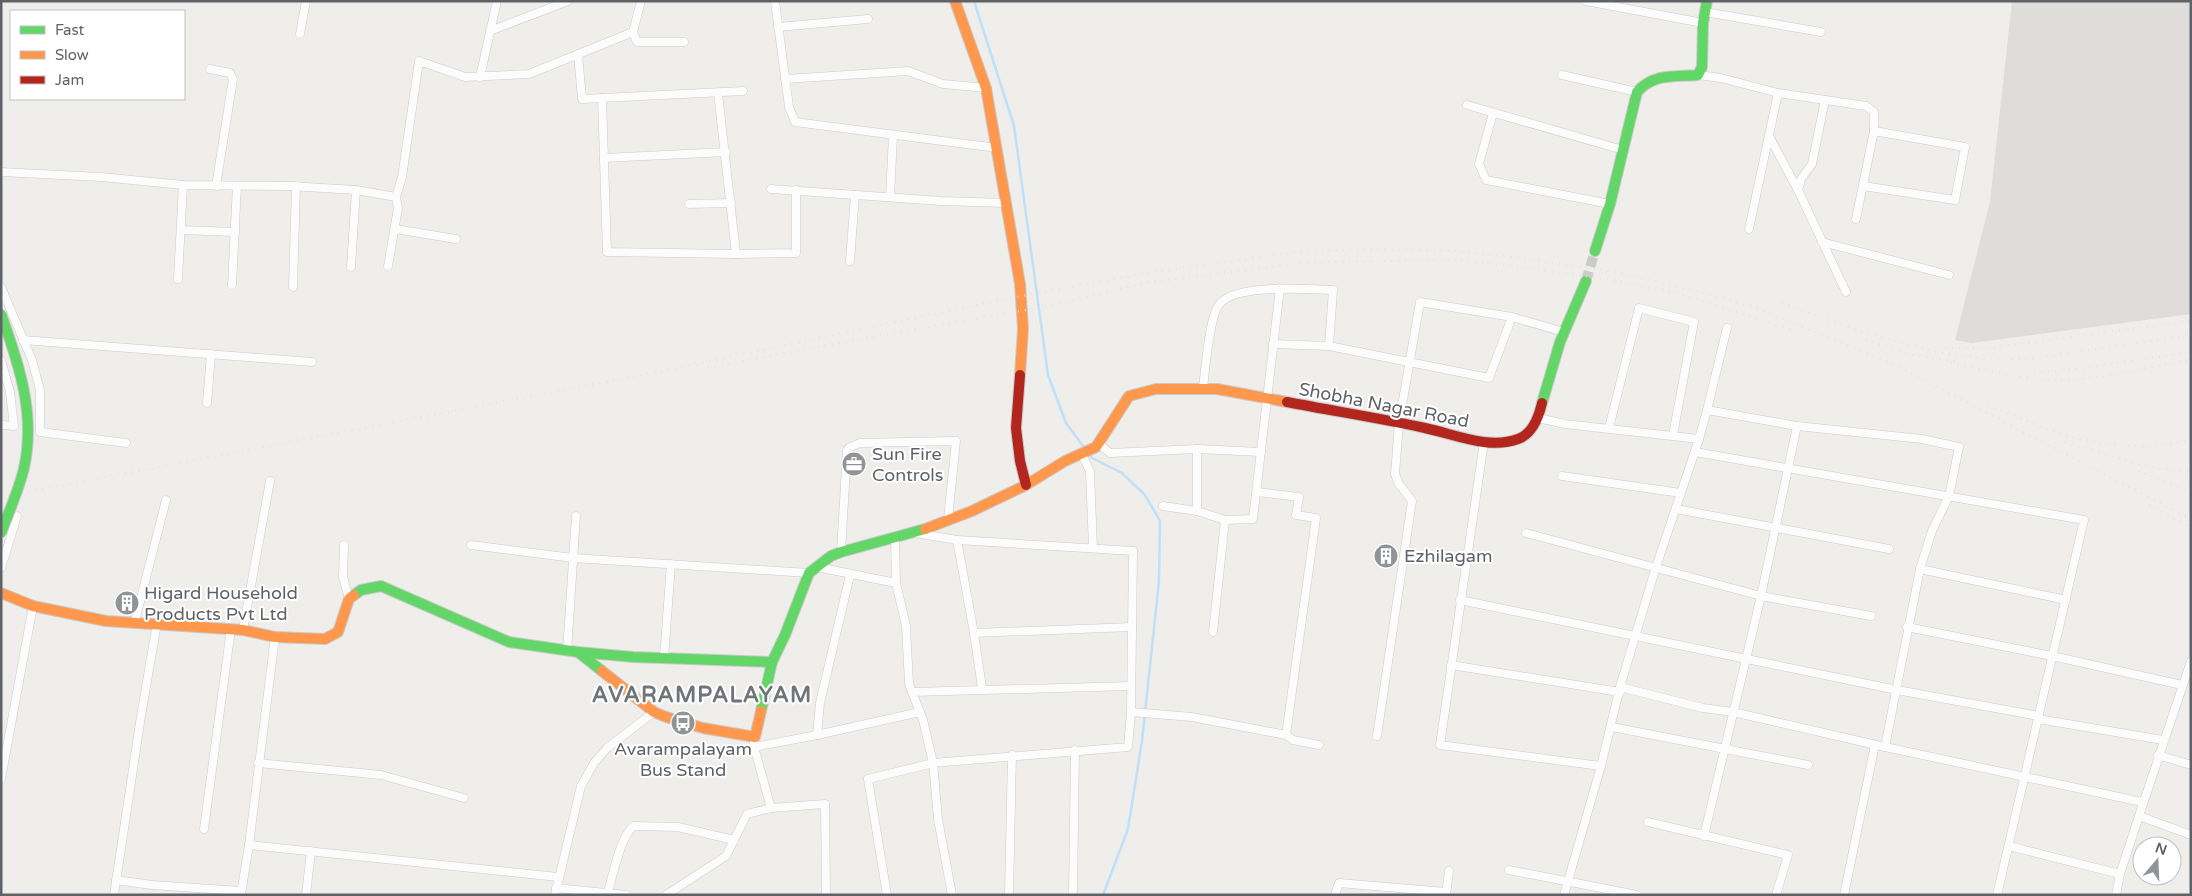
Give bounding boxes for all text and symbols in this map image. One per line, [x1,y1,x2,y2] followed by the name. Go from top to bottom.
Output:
[10,10,185,100] legend
[55,21,85,39] text: Fast
[55,46,89,64] text: Slow
[55,71,84,89] text: Jam
[1297,378,1471,432] street label: Shobha Nagar Road
[872,443,943,486] place label: Sun Fire Controls
[841,451,867,477] office icon: Sun Fire Controls
[1373,543,1399,569] building icon: Ezhilagam
[1404,545,1493,567] place label: Ezhilagam
[144,582,298,625] place label: Higard Household Products Pvt Ltd
[114,590,140,616] building icon: Higard Household Products Pvt Ltd
[592,682,812,708] district label: AVARAMPALAYAM
[670,710,696,736] bus stop icon: Avarampalayam Bus Stand
[614,738,752,781] place label: Avarampalayam Bus Stand
[2132,836,2182,886] north arrow
[2153,839,2169,859] text: N

